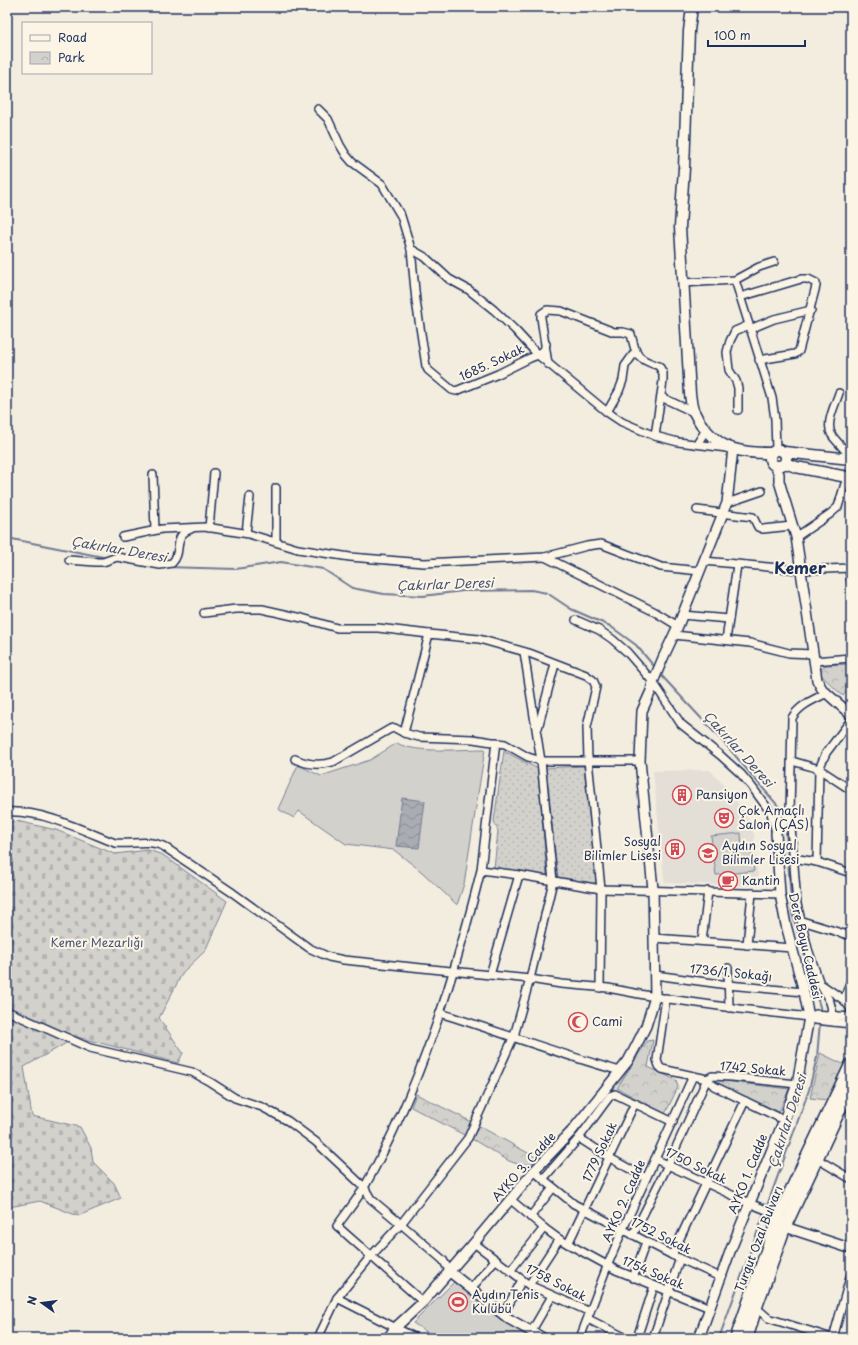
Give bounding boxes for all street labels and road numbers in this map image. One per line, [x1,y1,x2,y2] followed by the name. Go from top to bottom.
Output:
[456,339,527,385] street label: 1685. Sokak
[785,891,827,1001] street label: Dere Boyu Caddesi
[689,959,773,985] street label: 1736/1. Sokağı
[719,1056,787,1080] street label: 1742 Sokak
[577,1118,621,1185] street label: 1779 Sokak
[487,1128,559,1205] street label: AYKO 3. Cadde
[723,1131,771,1216] street label: AYKO 1. Cadde
[662,1142,731,1188] street label: 1750 Sokak
[597,1157,649,1245] street label: AYKO 2. Cadde
[730,1183,787,1294] street label: Turgut Ozal Bulvarı
[628,1212,695,1258] street label: 1752 Sokak
[619,1251,688,1293] street label: 1754 Sokak
[523,1259,590,1305] street label: 1758 Sokak

